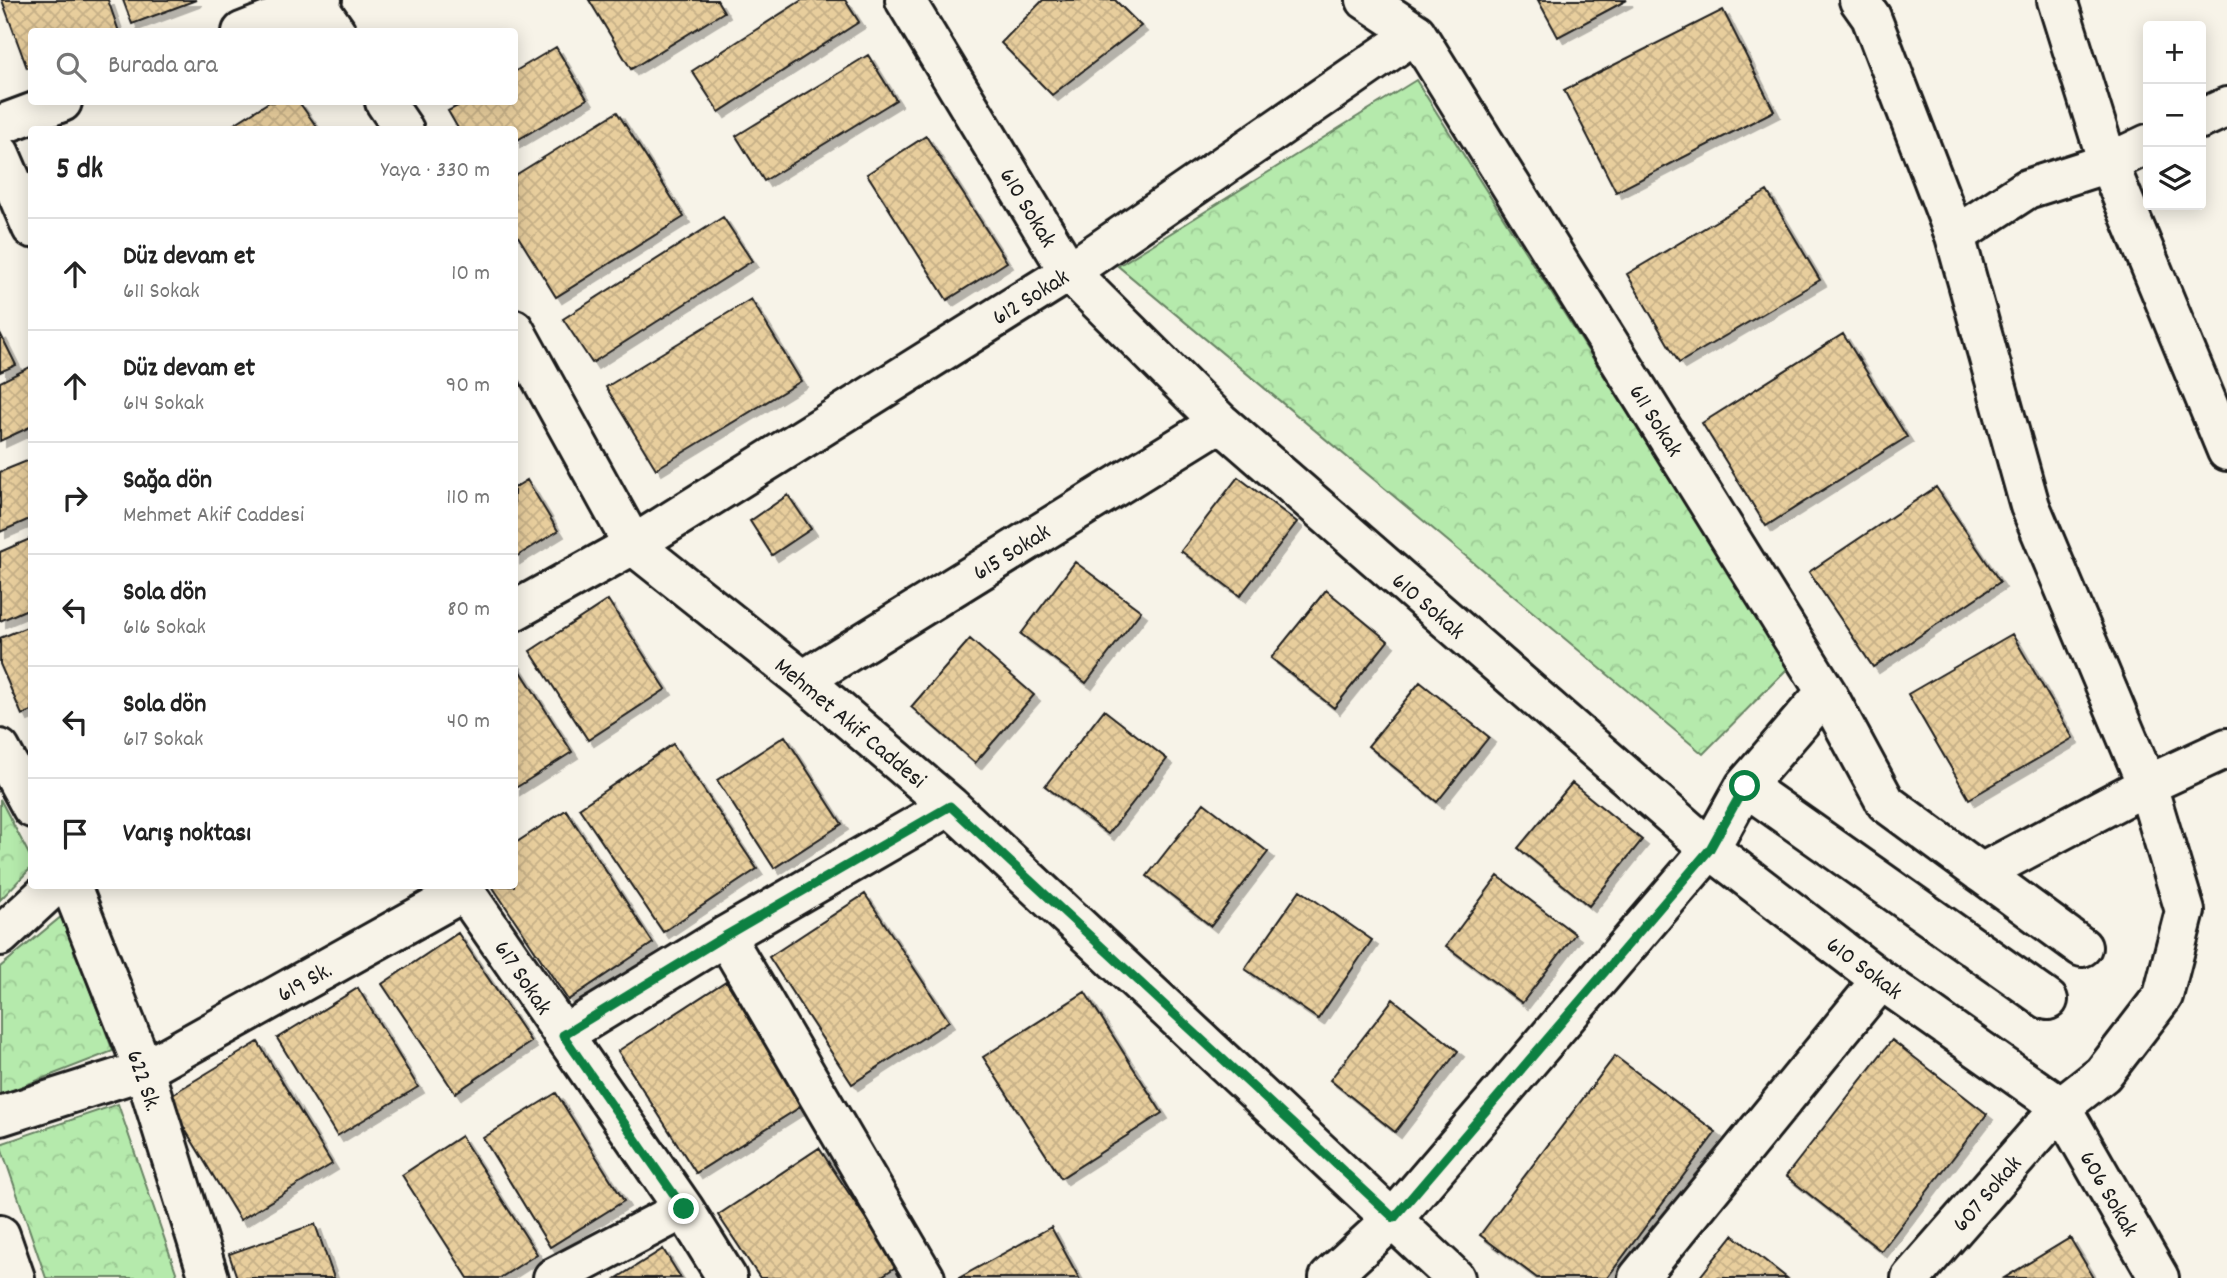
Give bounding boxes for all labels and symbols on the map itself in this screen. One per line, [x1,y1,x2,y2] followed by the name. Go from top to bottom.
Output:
[989,162,1064,255] street label: 610 Sokak
[986,262,1077,336] street label: 612 Sokak
[1619,379,1690,465] street label: 611 Sokak
[967,516,1058,591] street label: 615 Sokak
[1383,566,1471,649] street label: 610 Sokak
[766,651,932,798] street label: Mehmet Akif Caddesi
[1729,770,1760,801] route start
[1818,929,1908,1009] street label: 610 Sokak
[484,934,559,1023] street label: 617 Sokak
[272,955,339,1013] street label: 619 Sk.
[116,1046,168,1116] street label: 622 Sk.
[2069,1145,2146,1244] street label: 606 Sokak
[1945,1149,2031,1241] street label: 607 Sokak
[668,1193,699,1224] route end

